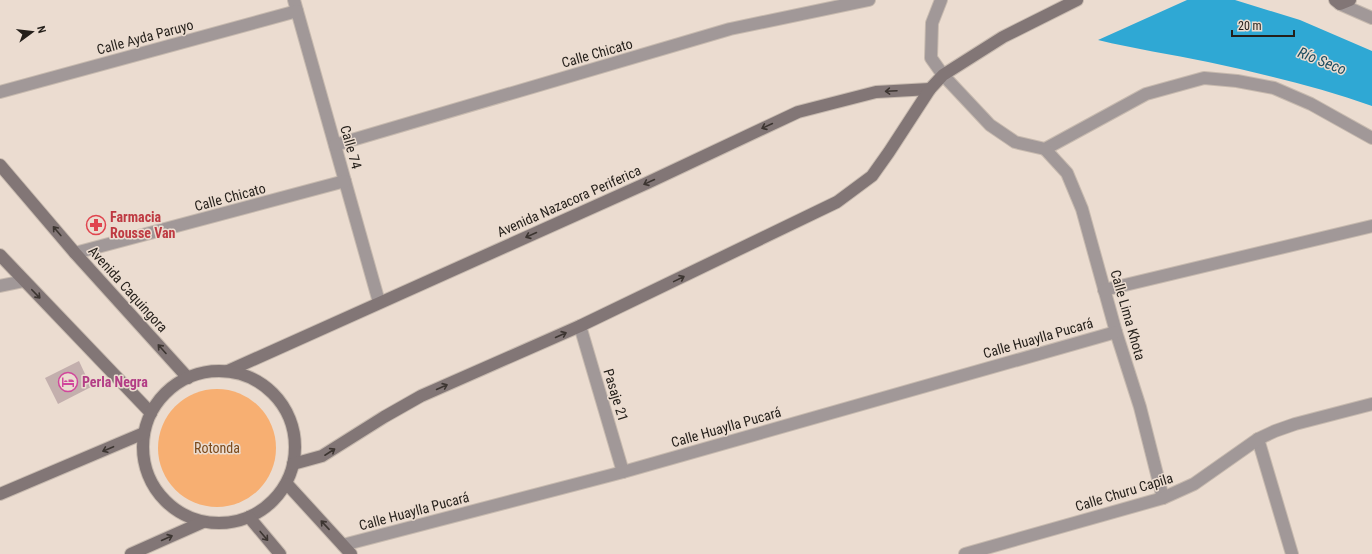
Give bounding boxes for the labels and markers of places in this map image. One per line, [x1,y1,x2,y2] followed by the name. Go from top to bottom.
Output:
[110,209,176,241] place label: Farmacia Rousse Van
[85,214,107,236] pharmacy icon: Farmacia Rousse Van
[57,371,79,393] hotel icon: Perla Negra
[82,374,148,390] place label: Perla Negra

